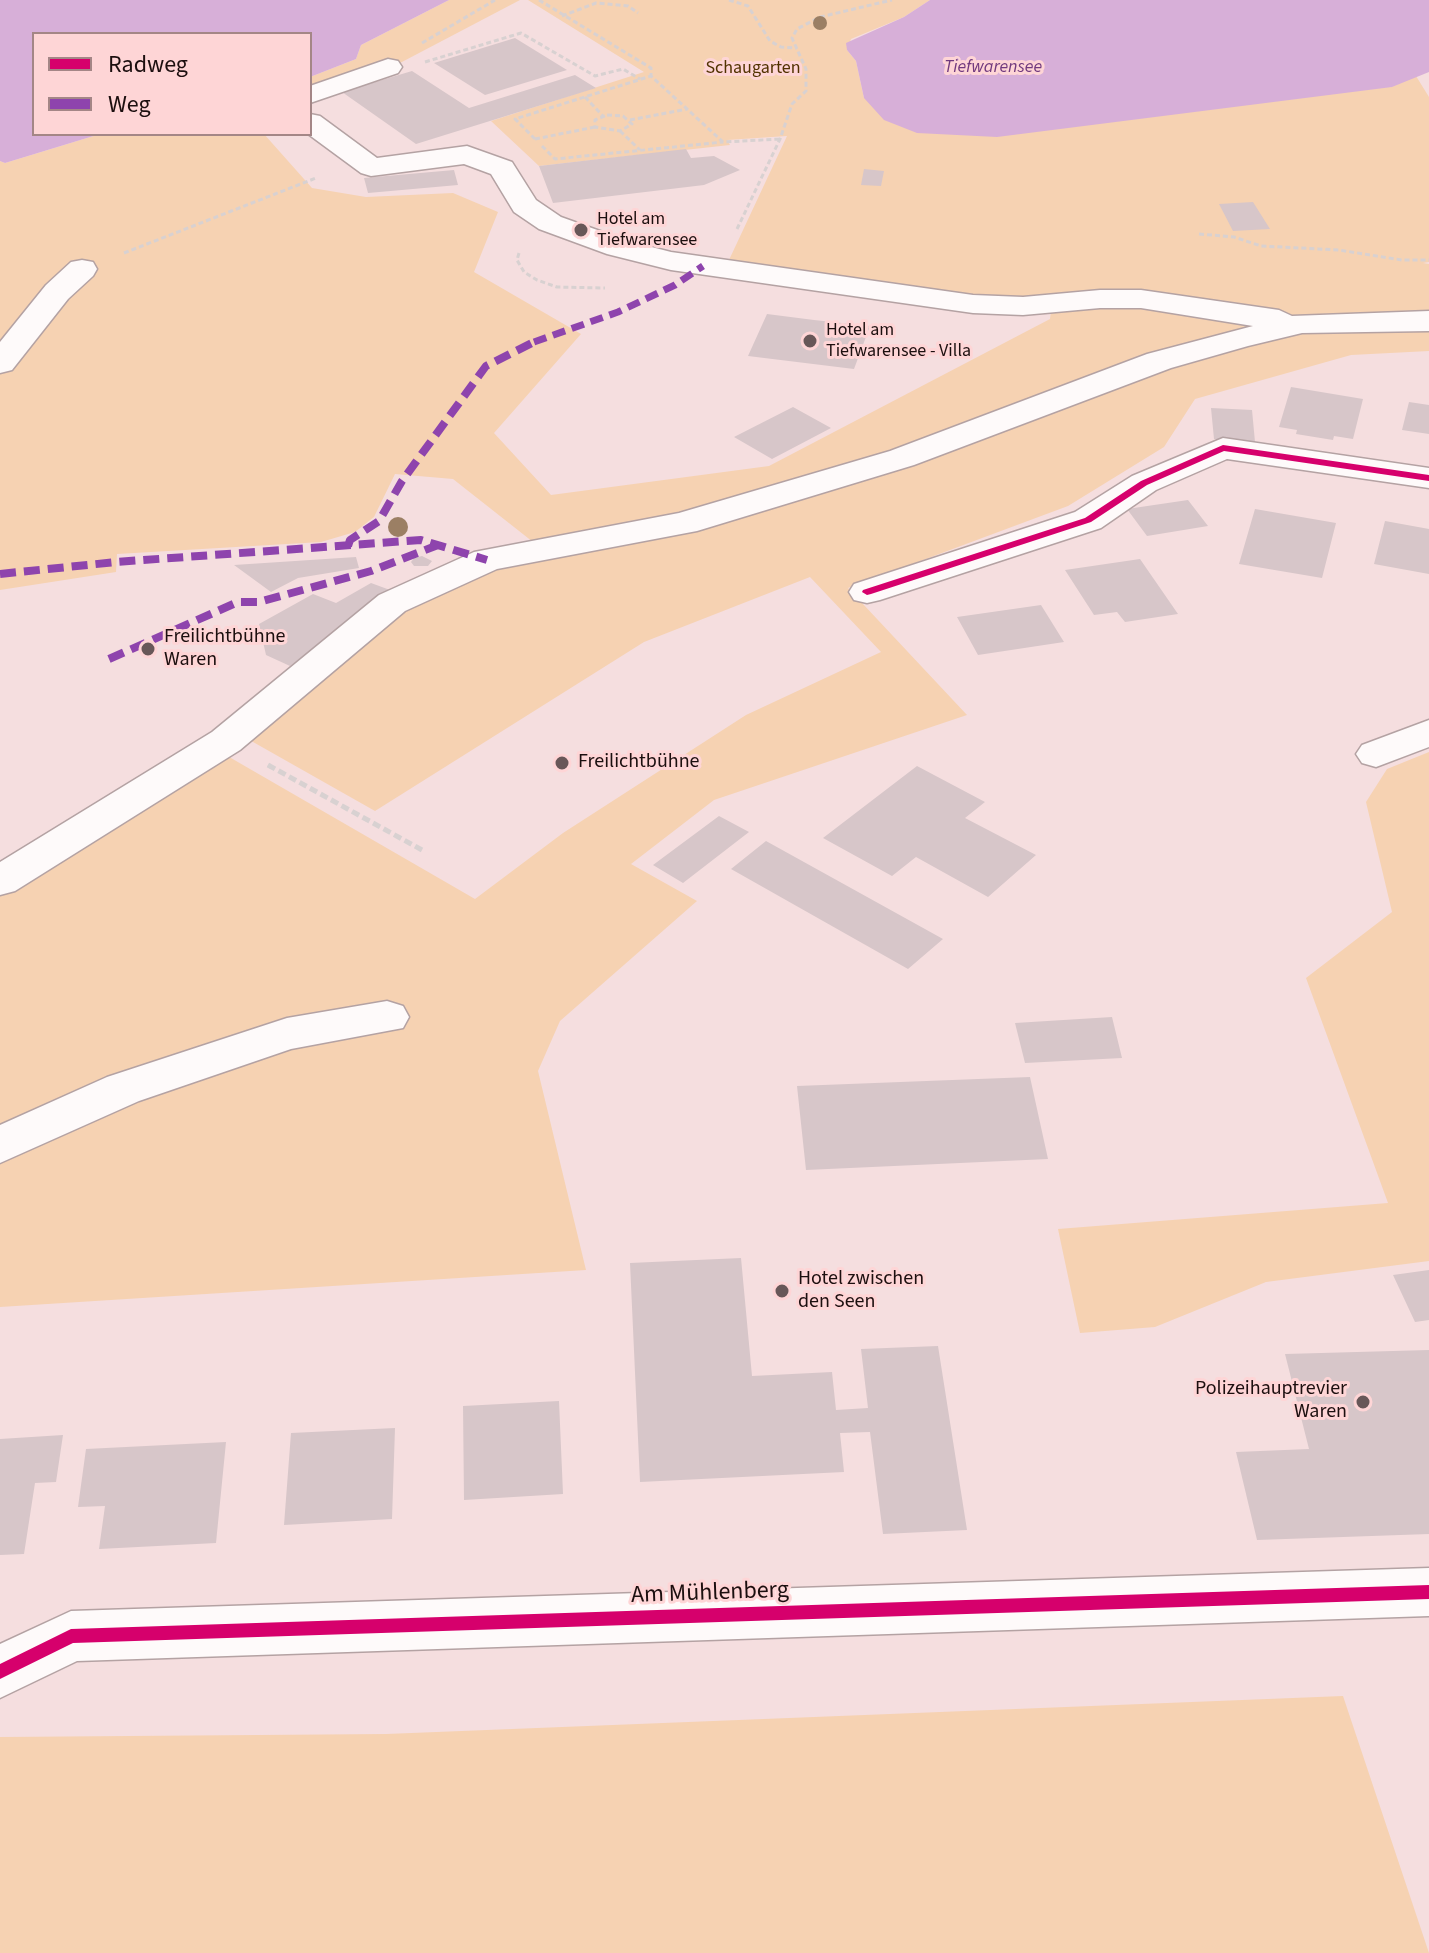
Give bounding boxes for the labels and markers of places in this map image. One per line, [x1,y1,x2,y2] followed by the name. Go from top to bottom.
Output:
[597,209,697,252] place label: Hotel am Tiefwarensee
[572,221,590,239] marker: Hotel am Tiefwarensee
[826,320,971,362] place label: Hotel am Tiefwarensee - Villa
[801,332,819,350] marker: Hotel am Tiefwarensee - Villa
[164,626,286,673] place label: Freilichtbühne Waren
[139,640,157,658] marker: Freilichtbühne Waren
[578,751,700,775] place label: Freilichtbühne
[553,754,571,772] marker: Freilichtbühne
[798,1268,924,1315] place label: Hotel zwischen den Seen
[773,1282,791,1300] marker: Hotel zwischen den Seen
[1195,1378,1347,1425] place label: Polizeihauptrevier Waren
[1354,1393,1372,1411] marker: Polizeihauptrevier Waren

